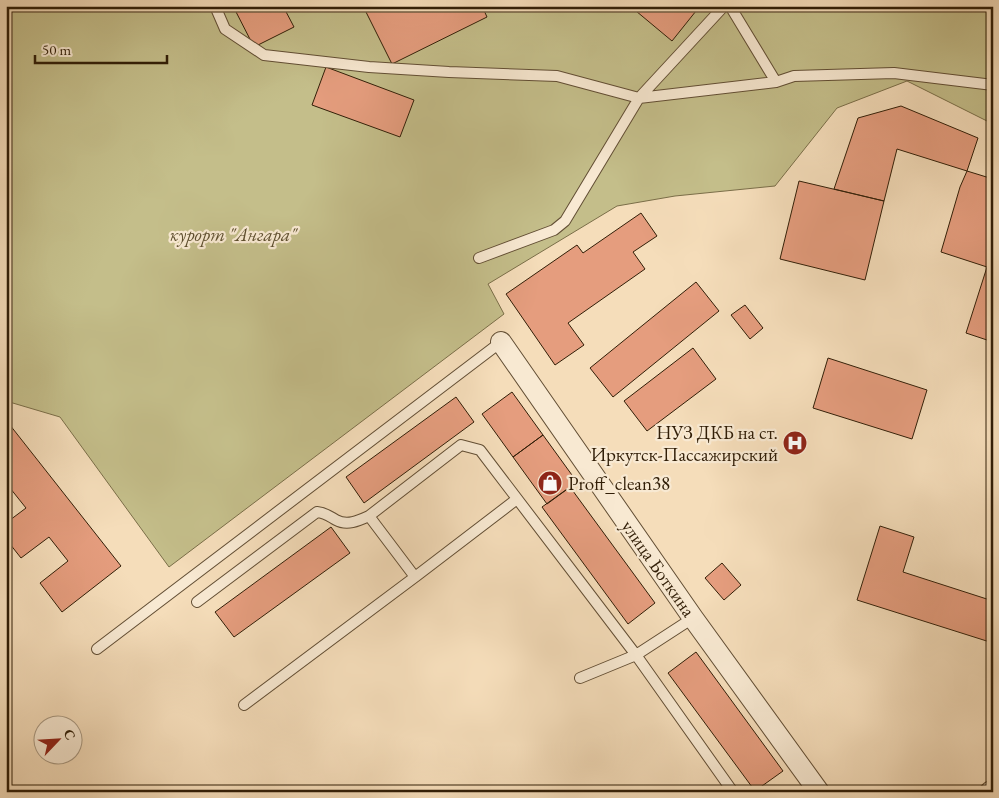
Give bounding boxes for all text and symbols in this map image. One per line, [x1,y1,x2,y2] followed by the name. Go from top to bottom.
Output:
[35,32,168,64] scale bar
[42,40,71,59] text: 50 m
[169,222,298,247] park label: курорт "Ангара"
[591,420,778,467] place label: НУЗ ДКБ на ст. Иркутск-Пассажирский
[782,430,808,456] hospital icon: НУЗ ДКБ на ст. Иркутск-Пассажирский
[537,470,563,496] shop icon: Proff_clean38
[568,471,670,496] place label: Proff_clean38
[616,515,702,622] street label: улица Боткина
[32,716,82,766] north arrow
[60,726,80,743] text: С

